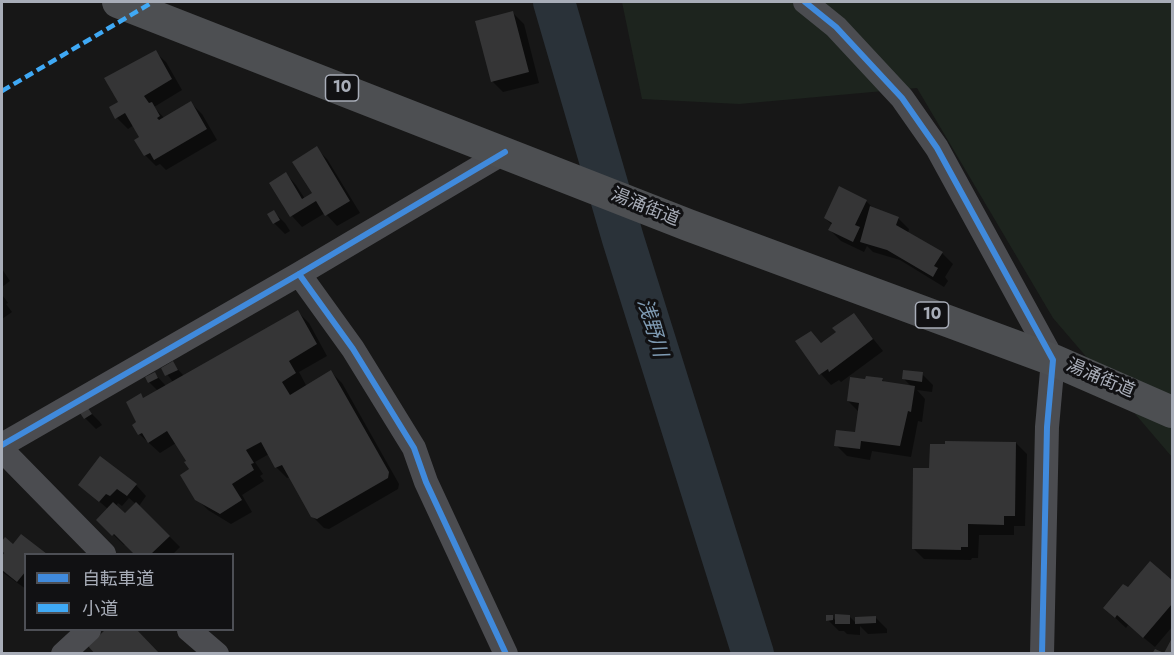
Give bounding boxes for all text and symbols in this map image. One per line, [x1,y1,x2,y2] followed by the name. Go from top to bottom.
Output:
[326,75,358,101] road number: 10
[608,185,682,231] street label: 湯涌街道
[631,296,671,360] water label: 浅野川
[916,302,948,328] road number: 10
[1063,355,1137,403] street label: 湯涌街道
[24,553,234,631] legend
[82,566,154,592] text: 自転車道
[82,596,118,622] text: 小道

